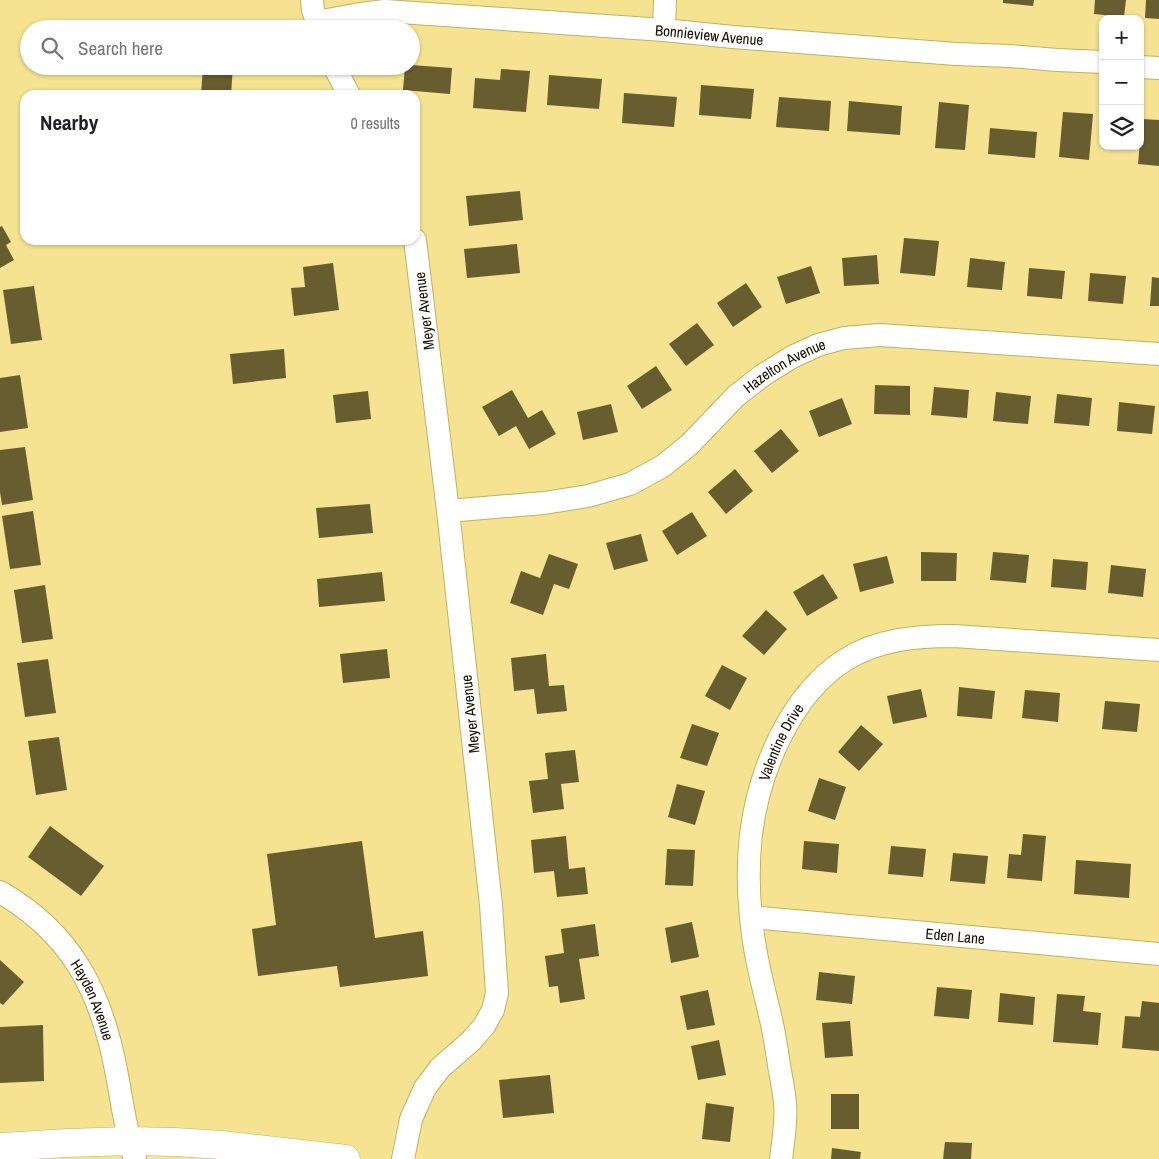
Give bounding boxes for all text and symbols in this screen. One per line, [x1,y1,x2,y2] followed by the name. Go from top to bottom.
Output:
[1099,15,1144,150] map controls
[1099,15,1144,60] button: +
[654,19,764,50] street label: Bonnieview Avenue
[20,20,420,75] search box
[38,34,66,62] icon: search
[78,35,163,61] text: Search here
[1099,60,1144,105] button: −
[1099,105,1144,150] button: layers
[40,108,98,137] text: Nearby
[350,112,400,134] text: 0 results
[409,271,439,351] street label: Meyer Avenue
[738,333,828,397] street label: Hazelton Avenue
[455,674,485,754] street label: Meyer Avenue
[753,699,808,783] street label: Valentine Drive
[925,922,986,949] street label: Eden Lane
[66,955,119,1043] street label: Hayden Avenue

